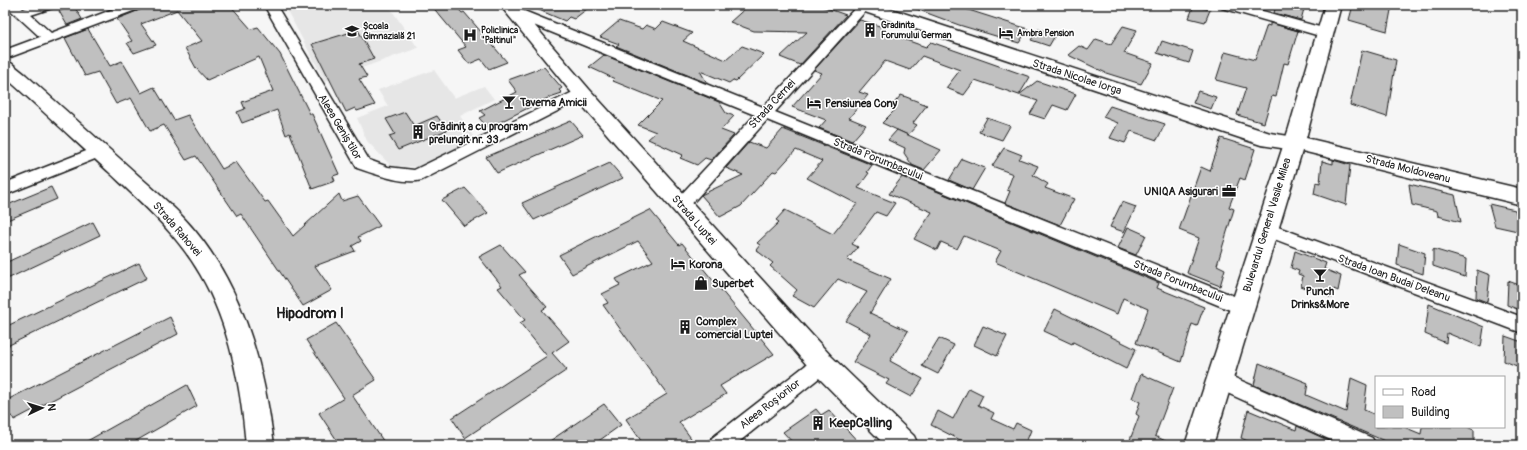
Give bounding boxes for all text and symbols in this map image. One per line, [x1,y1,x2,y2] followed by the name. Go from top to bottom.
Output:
[881,20,952,41] place label: Gradinita Forumului German
[363,21,415,42] place label: Școala Gimnazială 21
[862,22,878,38] building icon: Gradinita Forumului German
[344,23,360,39] school or university icon: Școala Gimnazială 21
[481,25,519,46] place label: Policlinica "Paltinul"
[998,25,1014,41] hotel icon: Ambra Pension
[462,27,478,43] hospital icon: Policlinica "Paltinul"
[1017,28,1074,39] place label: Ambra Pension
[1031,56,1123,98] street label: Strada Nicolae Iorga
[746,77,798,131] street label: Strada Cernei
[315,92,365,162] street label: Aleea Geniștilor
[501,94,517,110] bar icon: Taverna Amicii
[806,95,822,111] hotel icon: Pensiunea Cony
[519,96,587,109] place label: Taverna Amicii
[825,97,897,110] place label: Pensiunea Cony
[429,120,528,146] place label: Grădinița cu program prelungit nr. 33
[410,124,426,140] building icon: Grădinița cu program prelungit nr. 33
[831,135,925,183] street label: Strada Porumbacului
[1364,152,1452,186] street label: Strada Moldoveanu
[1240,156,1294,294] street label: Bulevardul General Vasile Milea
[1221,183,1237,199] office icon: UNIQA Asigurari
[1144,185,1218,198] place label: UNIQA Asigurari
[669,193,719,248] street label: Strada Luptei
[150,199,204,259] street label: Strada Rahovei
[1336,252,1452,304] street label: Strada Ioan Budai Deleanu
[670,256,686,272] hotel icon: Korona
[1131,257,1225,305] street label: Strada Porumbacului
[689,258,722,271] place label: Korona
[1312,267,1328,283] bar icon: Punch Drinks&More
[693,275,709,291] shop icon: Superbet
[712,277,754,290] place label: Superbet
[1291,285,1350,311] place label: Punch Drinks&More
[276,304,344,323] district label: Hipodrom I
[695,315,773,341] place label: Complex comercial Luptei
[677,319,693,335] building icon: Complex comercial Luptei
[737,376,803,432] street label: Aleea Roșiorilor
[1375,376,1505,428] legend
[1411,385,1436,400] text: Road
[22,388,62,428] north arrow
[45,403,58,412] text: N
[1411,405,1450,420] text: Building
[810,415,826,431] building icon: KeepCalling
[829,415,893,431] place label: KeepCalling

